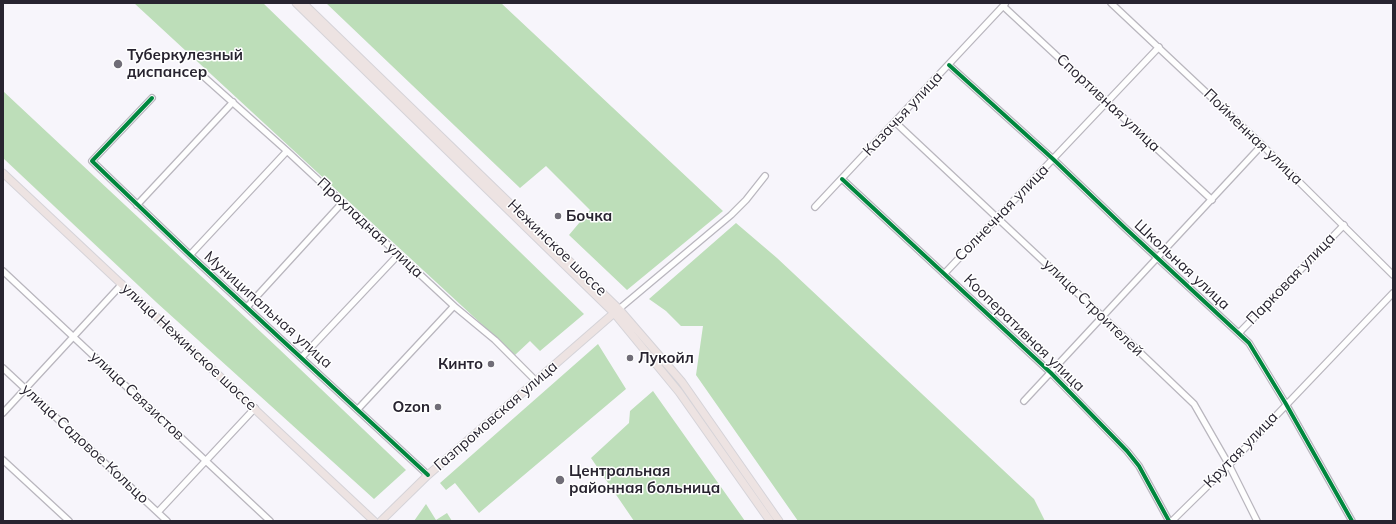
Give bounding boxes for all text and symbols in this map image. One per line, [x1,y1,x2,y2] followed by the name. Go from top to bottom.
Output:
[127,46,243,81] place label: Туберкулезный диспансер
[1052,50,1164,156] street label: Спортивная улица
[112,58,124,70] marker: Туберкулезный диспансер
[859,68,947,160] street label: Казачья улица
[1200,85,1306,189] street label: Пойменная улица
[951,161,1053,265] street label: Солнечная улица
[313,174,427,282] street label: Прохладная улица
[504,196,610,300] street label: Нежинское шоссе
[566,207,612,225] place label: Бочка
[553,211,563,221] marker: Бочка
[1131,216,1233,314] street label: Школьная улица
[1243,230,1339,328] street label: Парковая улица
[200,248,336,372] street label: Муниципальная улица
[1039,255,1147,361] street label: улица Строителей
[960,271,1088,395] street label: Кооперативная улица
[118,280,260,414] street label: улица Нежинское шоссе
[86,348,188,444] street label: улица Связистов
[638,349,694,367] place label: Лукойл
[625,353,635,363] marker: Лукойл
[438,355,483,373] place label: Кинто
[431,357,561,475] street label: Газпромовская улица
[486,359,496,369] marker: Кинто
[18,380,152,508] street label: улица Садовое Кольцо
[393,398,430,416] place label: Ozon
[433,402,443,412] marker: Ozon
[1200,408,1282,492] street label: Крутая улица
[569,462,720,497] place label: Центральная районная больница
[554,474,566,486] marker: Центральная районная больница

